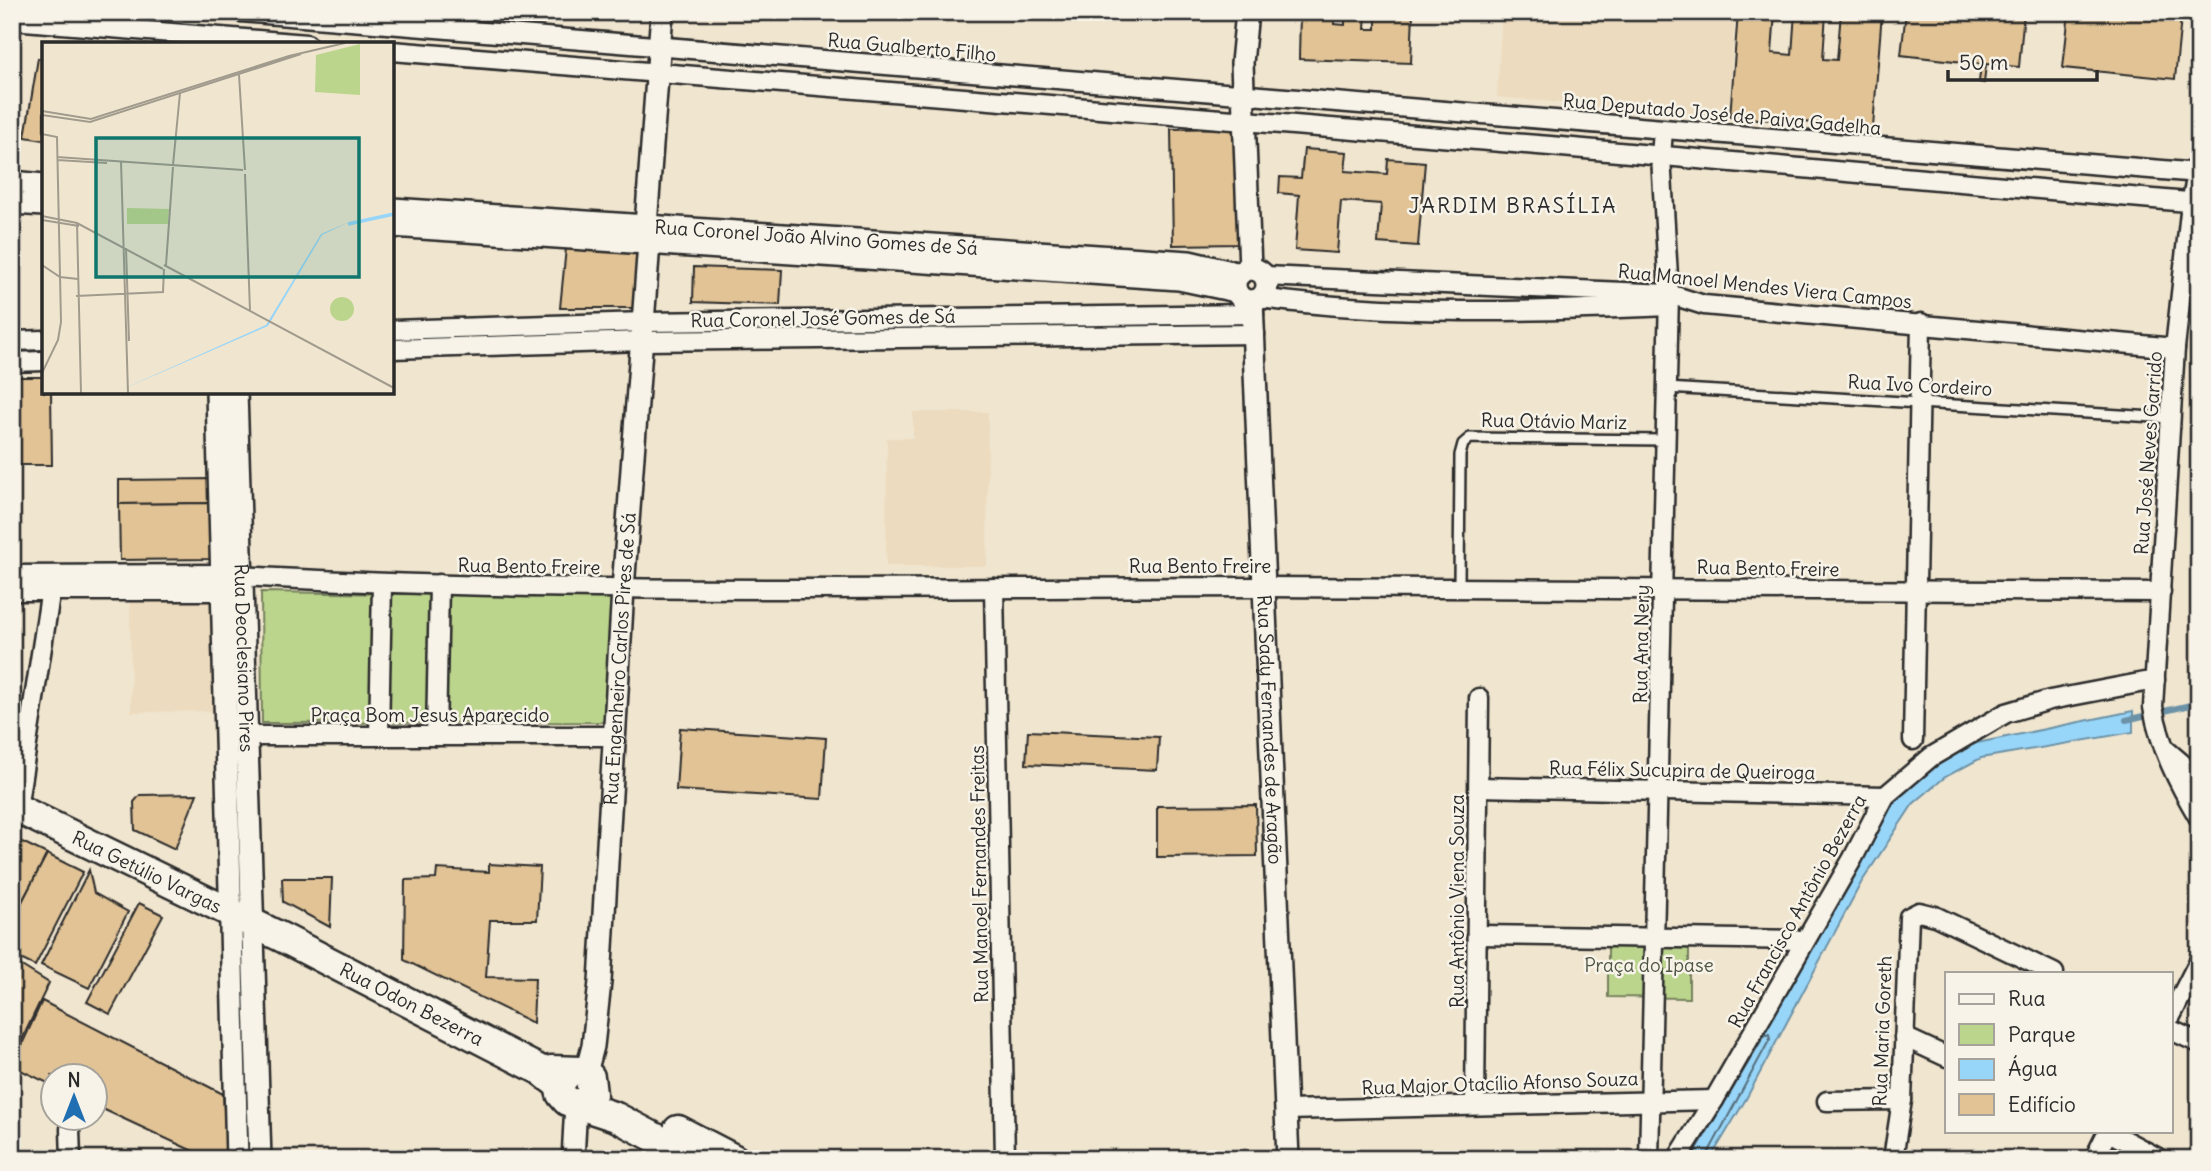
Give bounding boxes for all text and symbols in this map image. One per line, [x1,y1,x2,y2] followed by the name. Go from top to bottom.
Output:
[827,28,997,66] street label: Rua Gualberto Filho
[1948,38,2097,82] scale bar
[42,42,394,394] inset map
[1959,49,2008,76] text: 50 m
[1562,88,1882,140] street label: Rua Deputado José de Paiva Gadelha
[1409,192,1617,219] district label: JARDIM BRASÍLIA
[654,214,979,260] street label: Rua Coronel João Alvino Gomes de Sá
[1617,259,1913,313] street label: Rua Manoel Mendes Viera Campos
[690,304,956,332] street label: Rua Coronel José Gomes de Sá
[2129,350,2167,556] street label: Rua José Neves Garrido
[1847,369,1993,401] street label: Rua Ivo Cordeiro
[1481,408,1627,434] street label: Rua Otávio Mariz
[598,511,641,806] street label: Rua Engenheiro Carlos Pires de Sá
[458,553,600,579] street label: Rua Bento Freire
[1129,554,1271,578] street label: Rua Bento Freire
[1697,555,1839,581] street label: Rua Bento Freire
[229,563,259,753] street label: Rua Deoclesiano Pires
[1628,584,1654,704] street label: Rua Ana Nery
[1252,594,1288,865] street label: Rua Sady Fernandes de Aragão
[311,703,549,727] street label: Praça Bom Jesus Aparecido
[965,745,993,1003] street label: Rua Manoel Fernandes Freitas
[1549,756,1816,784] street label: Rua Félix Sucupira de Queiroga
[1723,790,1871,1032] street label: Rua Francisco Antônio Bezerra
[1445,794,1469,1008] street label: Rua Antônio Viena Souza
[68,825,226,918] street label: Rua Getúlio Vargas
[1584,953,1714,977] park label: Praça do Ipase
[1867,955,1897,1107] street label: Rua Maria Goreth
[336,957,488,1051] street label: Rua Odon Bezerra
[1945,972,2172,1132] legend
[2008,985,2045,1012] text: Rua
[2008,1021,2076,1048] text: Parque
[2008,1055,2057,1082] text: Água
[38,1062,108,1132] north arrow
[1361,1066,1639,1100] street label: Rua Major Otacílio Afonso Souza
[67,1068,81,1092] text: N
[2008,1091,2076,1118] text: Edifício

